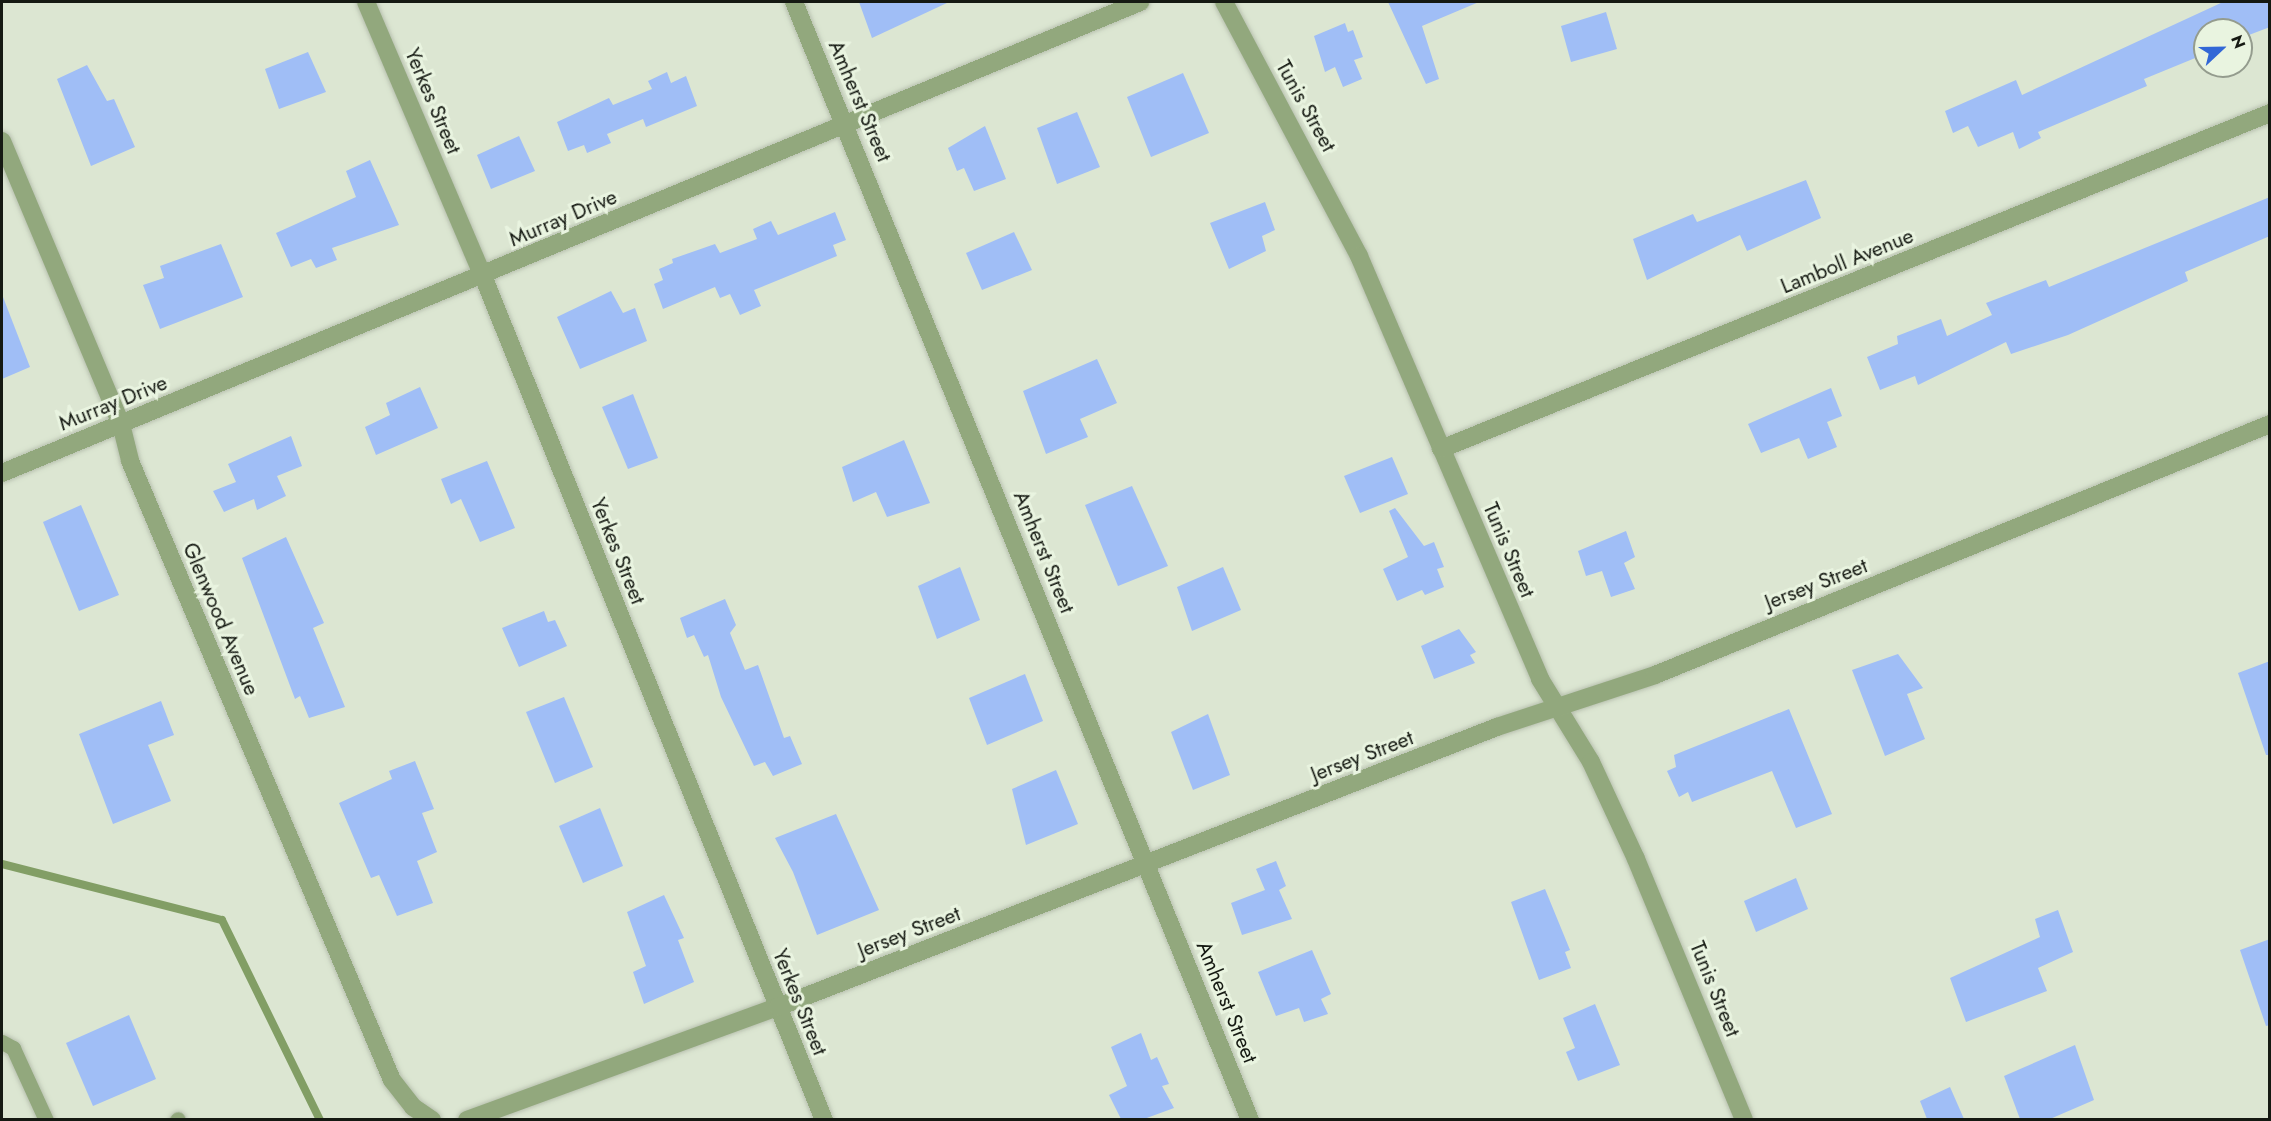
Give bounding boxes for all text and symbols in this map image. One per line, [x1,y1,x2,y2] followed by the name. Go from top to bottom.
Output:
[2193,18,2253,78] north arrow
[2225,32,2251,52] text: N
[823,37,897,165] street label: Amherst Street
[399,44,467,158] street label: Yerkes Street
[1271,56,1341,156] street label: Tunis Street
[505,184,621,252] street label: Murray Drive
[1777,223,1917,299] street label: Lamboll Avenue
[55,370,171,436] street label: Murray Drive
[1008,487,1080,617] street label: Amherst Street
[585,494,651,608] street label: Yerkes Street
[1478,499,1540,601] street label: Tunis Street
[177,539,265,699] street label: Glenwood Avenue
[1761,553,1871,615] street label: Jersey Street
[1307,725,1417,787] street label: Jersey Street
[854,901,964,963] street label: Jersey Street
[1191,937,1263,1067] street label: Amherst Street
[1685,938,1745,1040] street label: Tunis Street
[767,945,833,1059] street label: Yerkes Street

